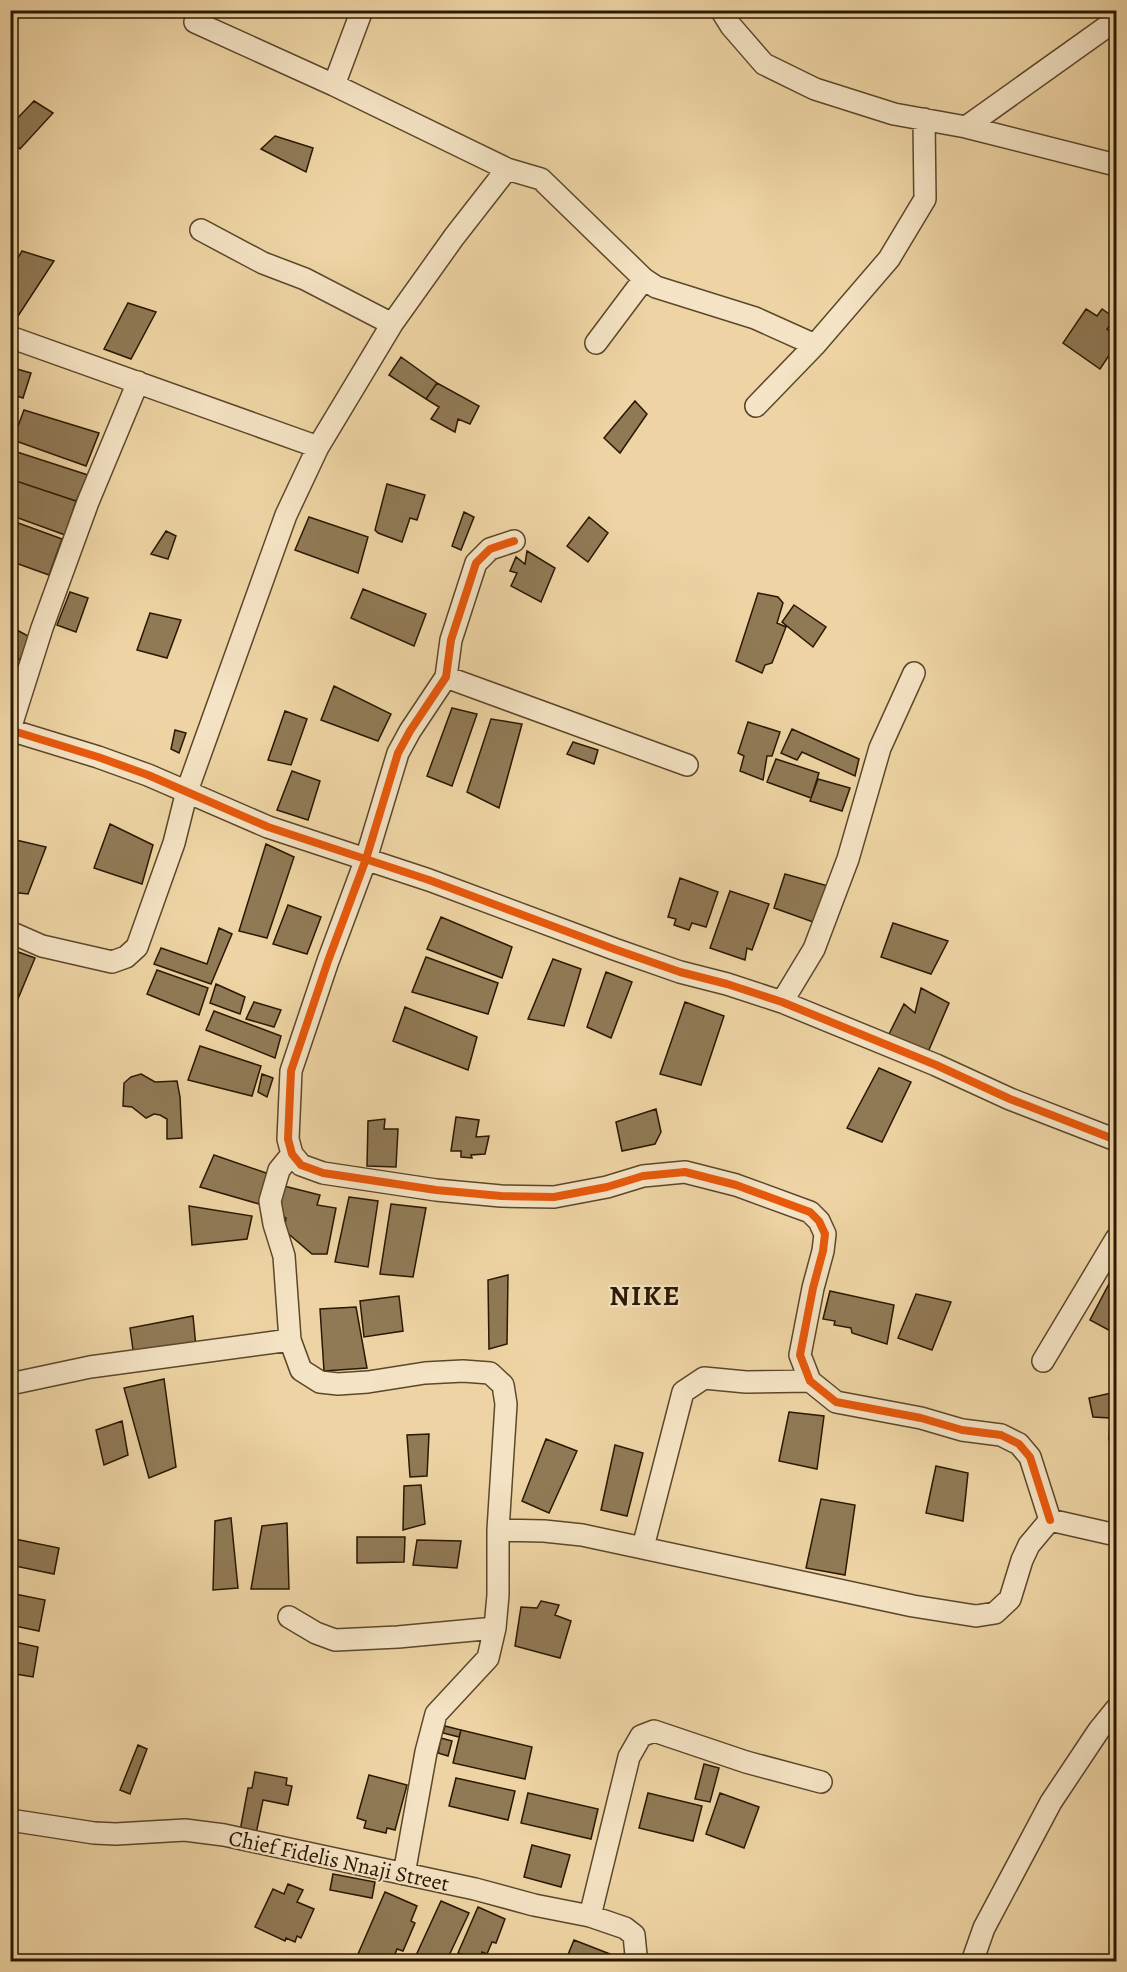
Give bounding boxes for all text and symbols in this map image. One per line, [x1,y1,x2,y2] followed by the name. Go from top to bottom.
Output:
[609,1277,681,1315] district label: NIKE
[226,1823,452,1899] street label: Chief Fidelis Nnaji Street

